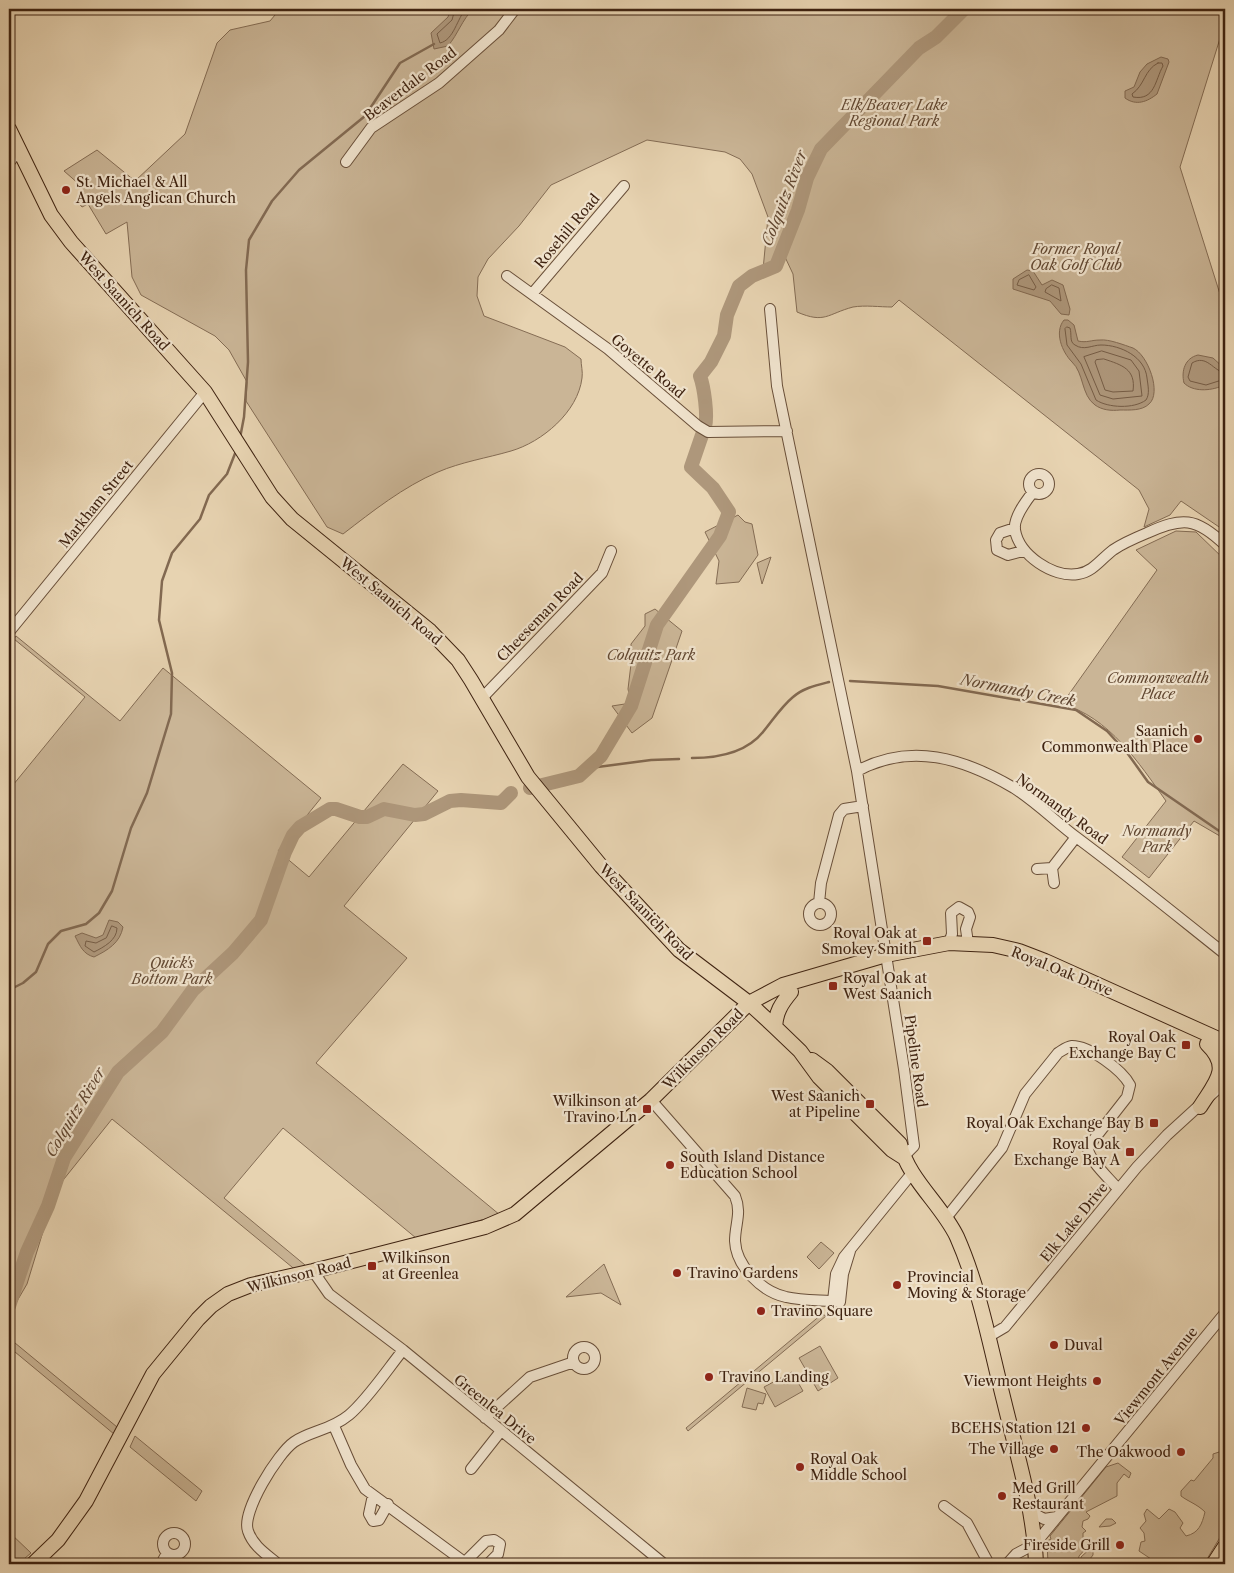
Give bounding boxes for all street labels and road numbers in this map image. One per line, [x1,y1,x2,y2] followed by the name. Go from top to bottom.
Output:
[360,43,460,125] street label: Beaverdale Road
[530,189,604,272] street label: Rosehill Road
[74,247,174,355] street label: West Saanich Road
[607,330,689,402] street label: Goyette Road
[55,456,137,552] street label: Markham Street
[336,553,446,649] street label: West Saanich Road
[493,568,587,665] street label: Cheeseman Road
[1013,770,1112,849] street label: Normandy Road
[595,859,697,964] street label: West Saanich Road
[1009,942,1116,1000] street label: Royal Oak Drive
[658,1005,747,1094] street label: Wilkinson Road
[901,1014,931,1109] street label: Pipeline Road
[1036,1178,1112,1266] street label: Elk Lake Drive
[244,1253,353,1297] street label: Wilkinson Road
[1110,1323,1201,1430] street label: Viewmont Avenue
[450,1370,540,1448] street label: Greenlea Drive

